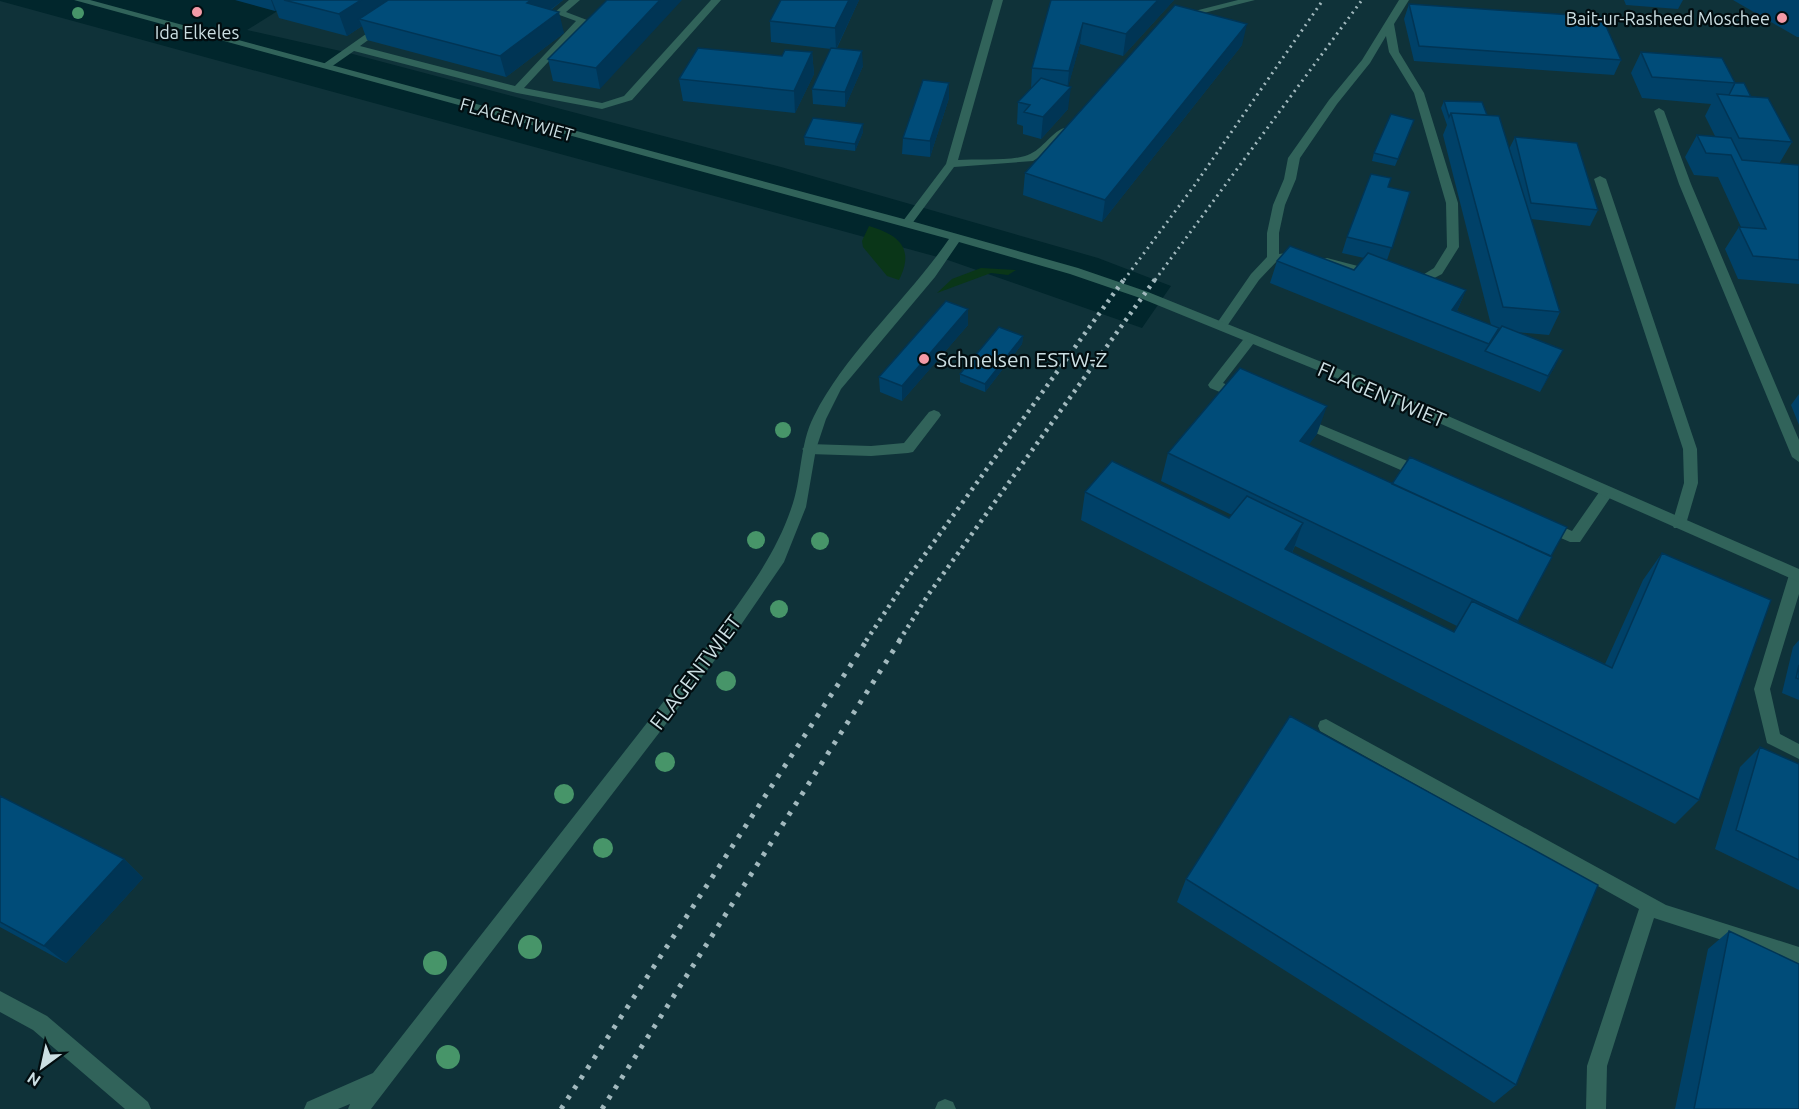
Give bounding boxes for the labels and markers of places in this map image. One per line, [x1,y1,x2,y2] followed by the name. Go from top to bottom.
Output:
[190,5,204,19] marker: Ida Elkeles
[1566,8,1770,28] place label: Bait-ur-Rasheed Moschee
[1775,11,1789,25] marker: Bait-ur-Rasheed Moschee
[155,22,239,42] place label: Ida Elkeles
[936,347,1108,371] place label: Schnelsen ESTW-Z
[917,352,931,366] marker: Schnelsen ESTW-Z

